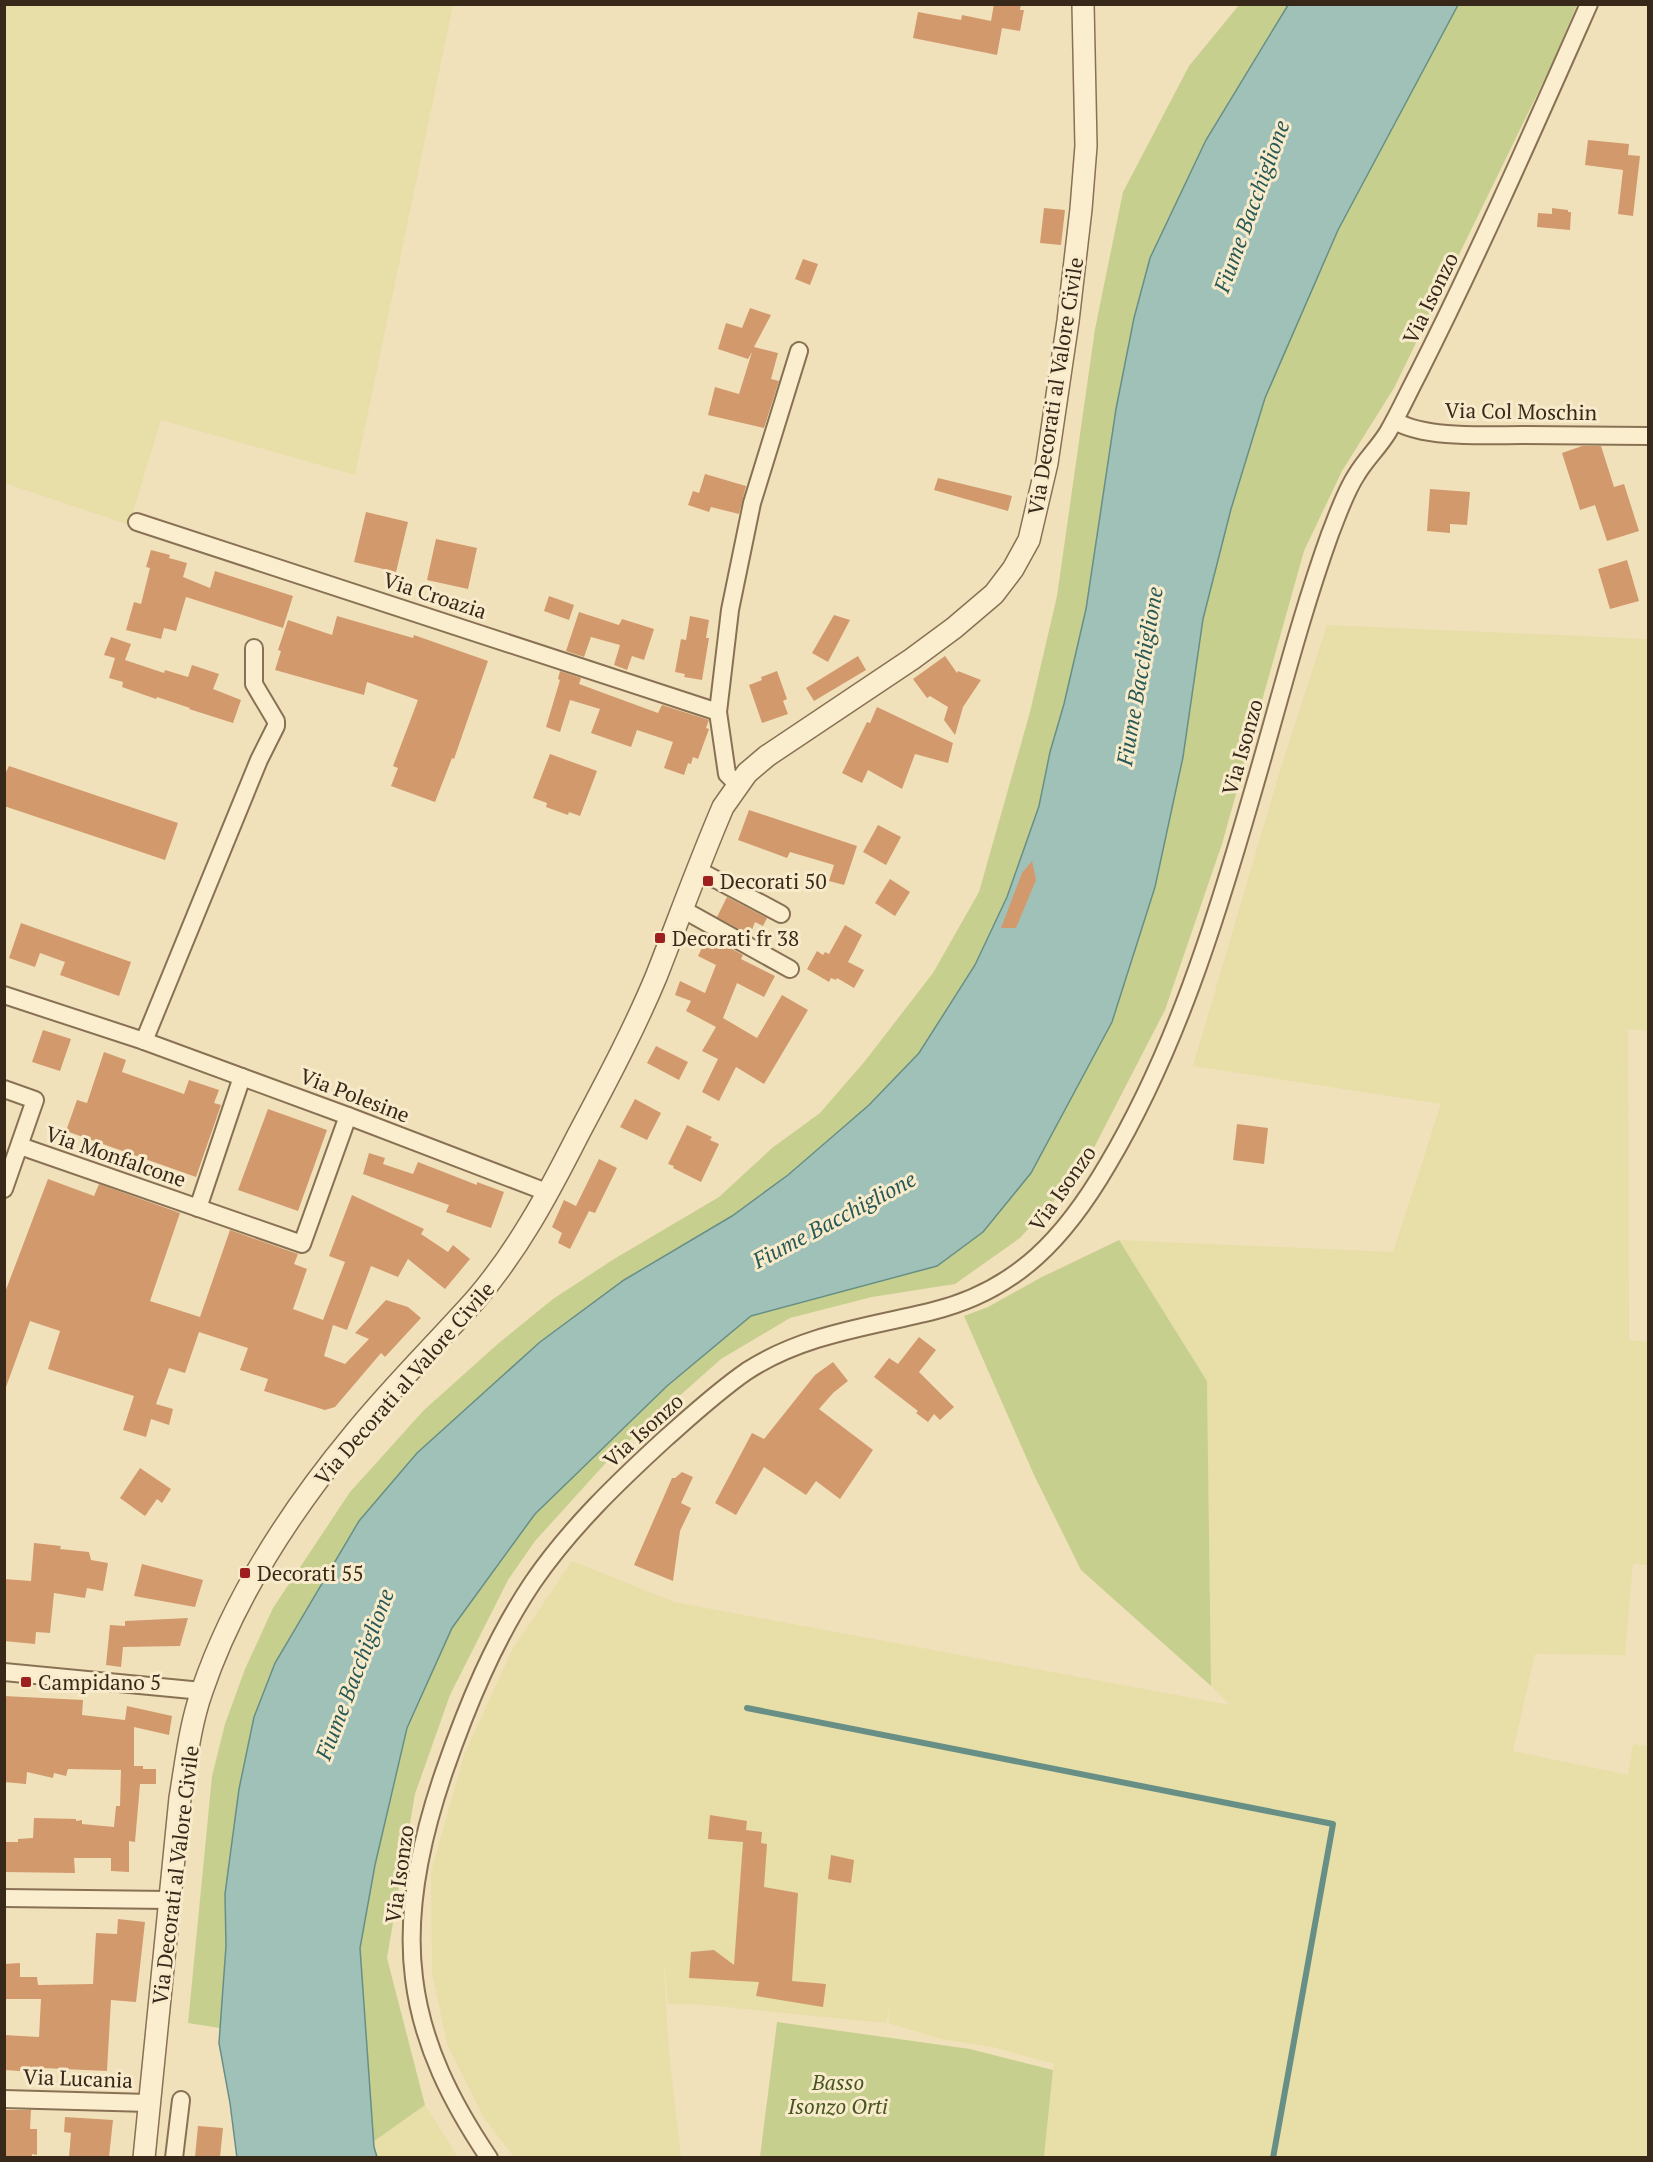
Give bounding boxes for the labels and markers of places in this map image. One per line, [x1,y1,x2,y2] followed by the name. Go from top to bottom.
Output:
[720,867,827,895] place label: Decorati 50
[701,874,715,888] marker: Decorati 50
[672,924,799,952] place label: Decorati fr 38
[653,931,667,945] marker: Decorati fr 38
[257,1559,364,1587] place label: Decorati 55
[238,1566,252,1580] marker: Decorati 55
[38,1668,161,1696] place label: Campidano 5
[19,1675,33,1689] marker: Campidano 5

